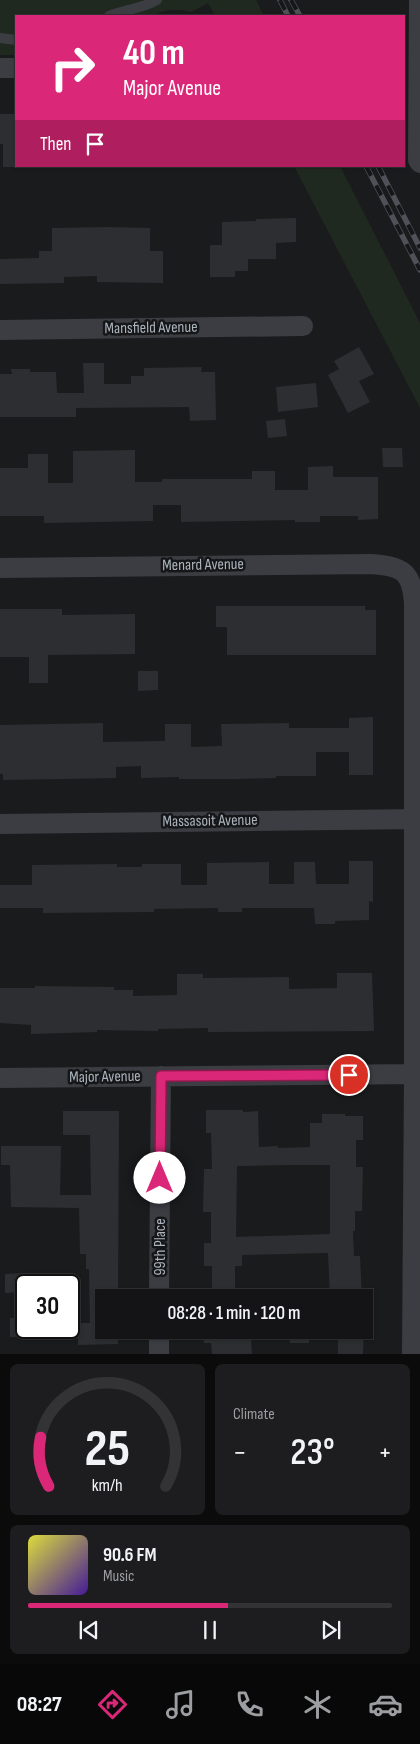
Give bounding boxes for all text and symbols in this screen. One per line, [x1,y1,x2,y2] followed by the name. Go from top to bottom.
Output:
[123,32,185,75] text: 40 m
[40,35,105,100] icon: right
[123,75,221,102] text: Major Avenue
[81,130,109,158] icon: arrive
[40,133,71,156] text: Then
[104,318,198,338] street label: Mansfield Avenue
[162,555,244,575] street label: Menard Avenue
[162,811,258,831] street label: Massasoit Avenue
[328,1054,370,1096] pin
[335,1061,363,1089] icon: arrive
[69,1067,141,1087] street label: Major Avenue
[133,1151,185,1203] position arrow
[151,1218,170,1276] street label: 99th Place
[15,1274,80,1339] speed limit sign: 30
[168,1302,300,1325] text: 08:28 · 1 min · 120 m
[233,1405,275,1424] text: Climate
[85,1418,130,1481] text: 25
[290,1430,335,1475] text: 23°
[233,1436,247,1469] text: −
[378,1436,392,1469] text: +
[92,1475,123,1496] text: km/h
[103,1544,156,1567] text: 90.6 FM
[103,1567,134,1586] text: Music
[75,1616,103,1644] icon: previous
[196,1616,224,1644] icon: pause
[317,1616,345,1644] icon: next
[95,1687,130,1722] icon: directions
[163,1687,198,1722] icon: music
[232,1687,267,1722] icon: phone
[300,1687,335,1722] icon: climate
[368,1687,403,1722] icon: car
[17,1691,62,1718] text: 08:27

